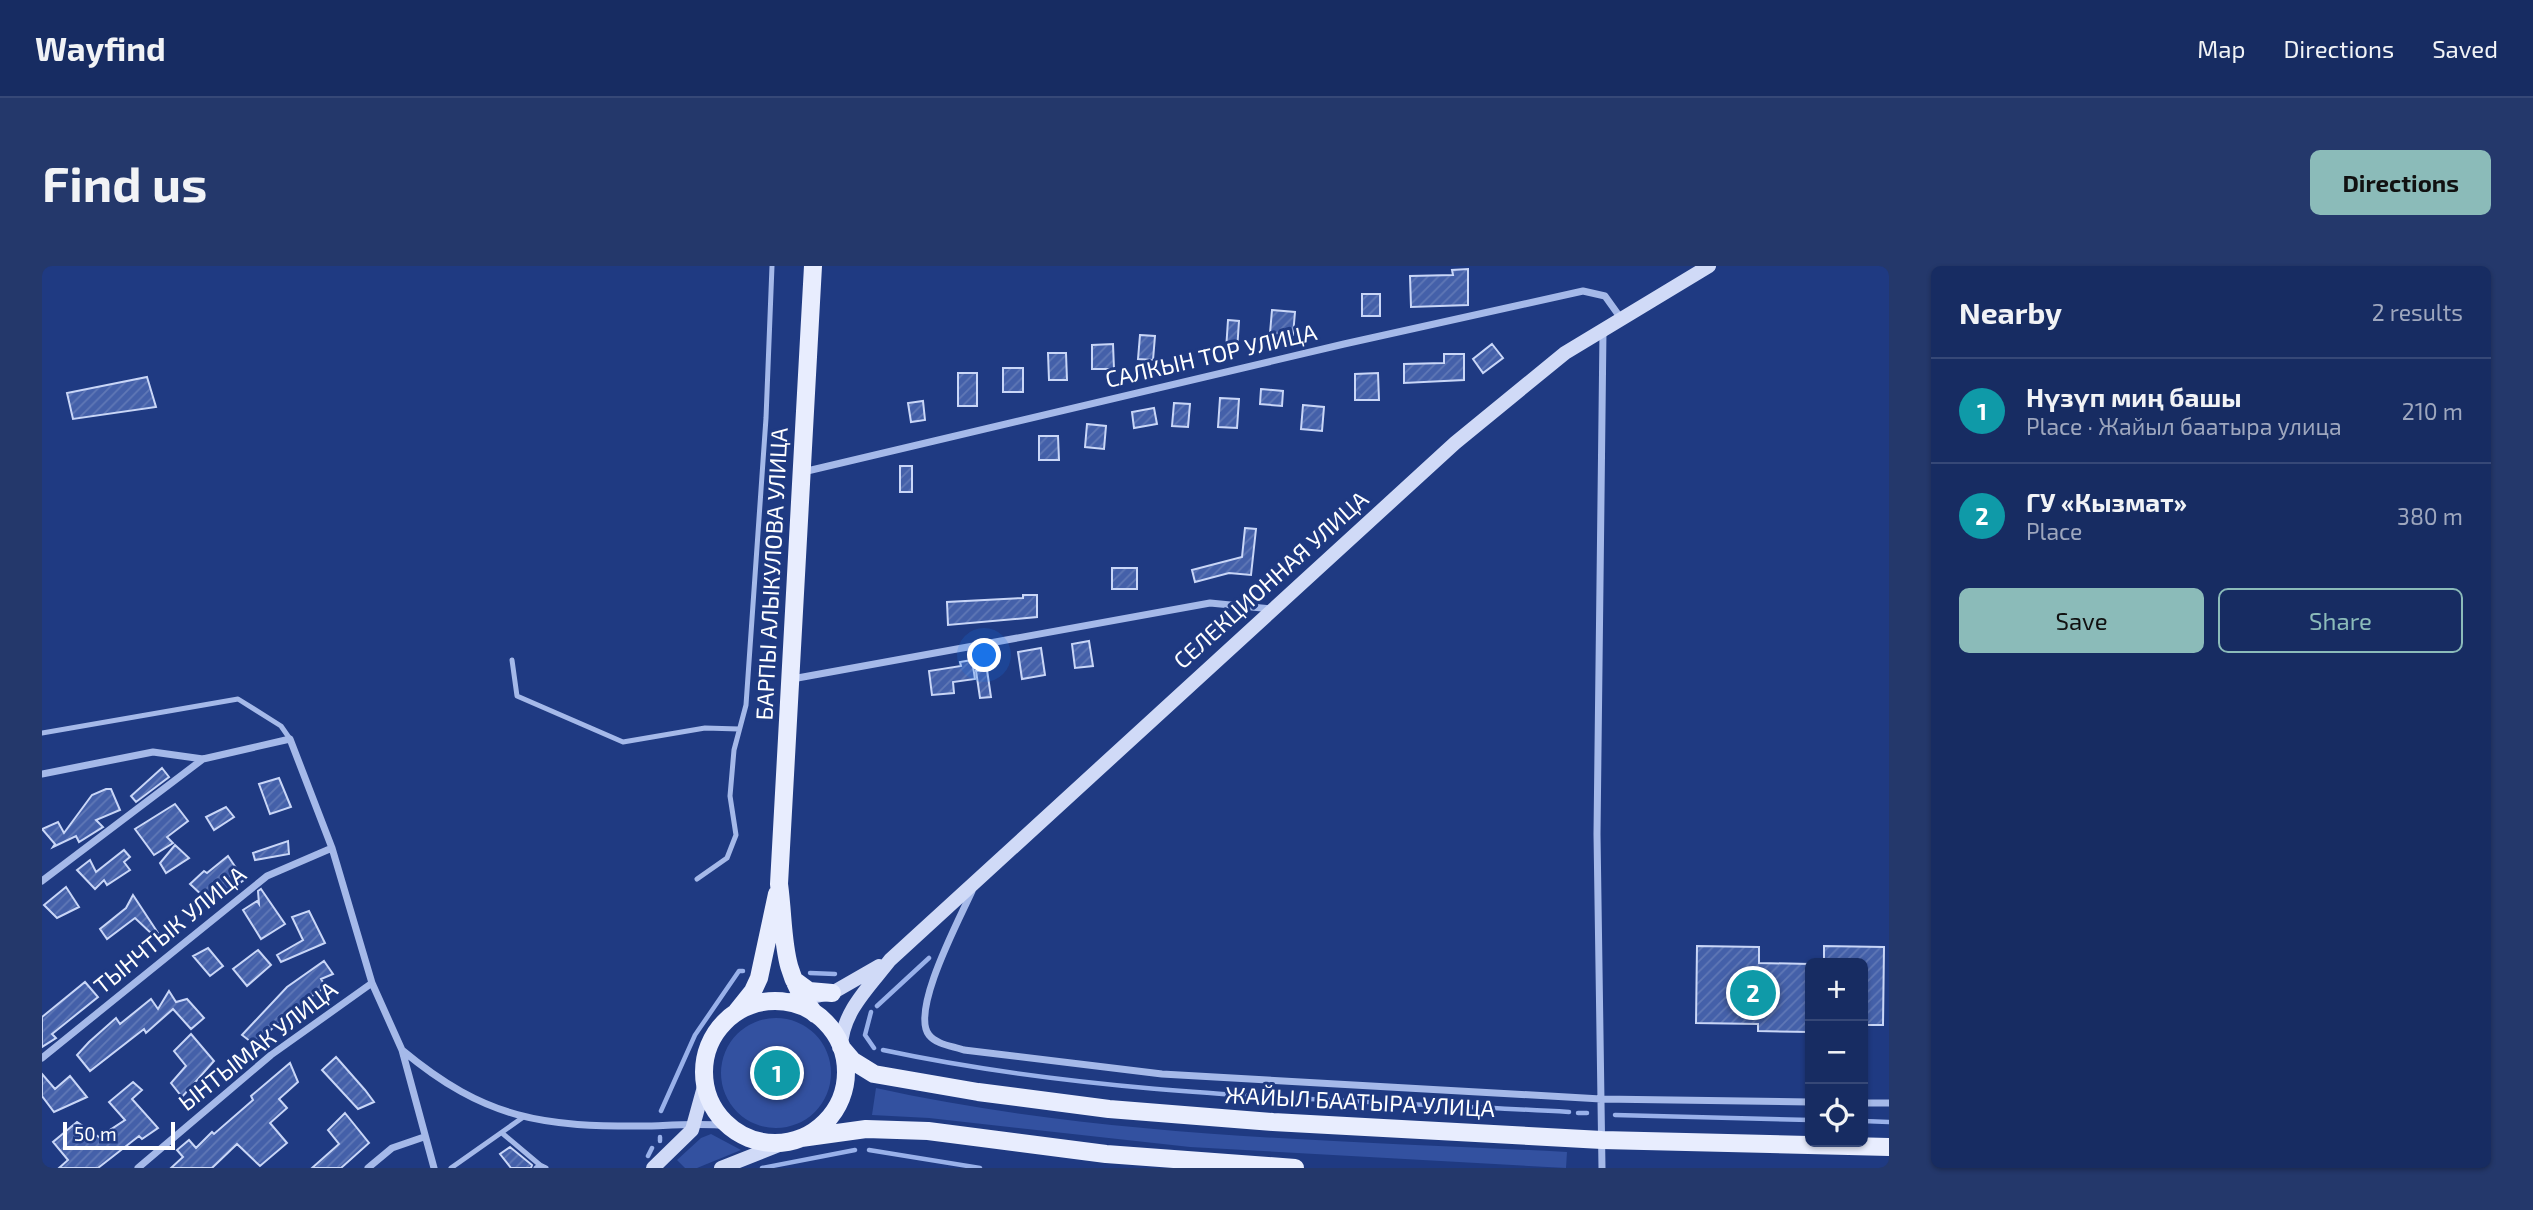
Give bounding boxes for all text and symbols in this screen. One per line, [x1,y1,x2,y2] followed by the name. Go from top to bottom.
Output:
[35,28,166,68] text: Wayfind
[2197,34,2245,63] text: Map
[2283,34,2394,63] text: Directions
[2432,34,2498,63] text: Saved
[2310,150,2491,215] button: Directions
[42,153,207,212] text: Find us
[1959,294,2062,330] text: Nearby
[2372,298,2463,326] text: 2 results
[1102,317,1320,393] street label: САЛКЫН ТОР УЛИЦА
[2026,381,2242,412] text: Нүзүп миң башы
[1977,397,1987,425] text: 1
[2402,397,2463,425] text: 210 m
[2026,412,2342,440] text: Place · Жайыл баатыра улица
[749,426,793,721] street label: БАРПЫ АЛЫКУЛОВА УЛИЦА
[1167,484,1374,674] street label: СЕЛЕКЦИОННАЯ УЛИЦА
[2026,486,2187,517] text: ГУ «Кызмат»
[1975,502,1989,530] text: 2
[2397,502,2463,530] text: 380 m
[2026,517,2082,545] text: Place
[1959,588,2204,653] button: Save
[2218,588,2463,653] button: Share
[967,638,1001,672] your location
[88,859,252,999] street label: ТЫНЧТЫК УЛИЦА
[1805,958,1868,1147] map controls
[1805,958,1868,1021] button: +
[1730,967,1776,1019] pin: 2
[172,974,343,1116] street label: ЫНТЫМАК УЛИЦА
[1805,1021,1868,1084] button: −
[754,1047,800,1099] pin: 1
[1224,1080,1497,1122] street label: ЖАЙЫЛ БААТЫРА УЛИЦА
[1805,1084,1868,1147] button: locate
[63,1119,175,1151] scale bar
[74,1122,117,1145] text: 50 m

